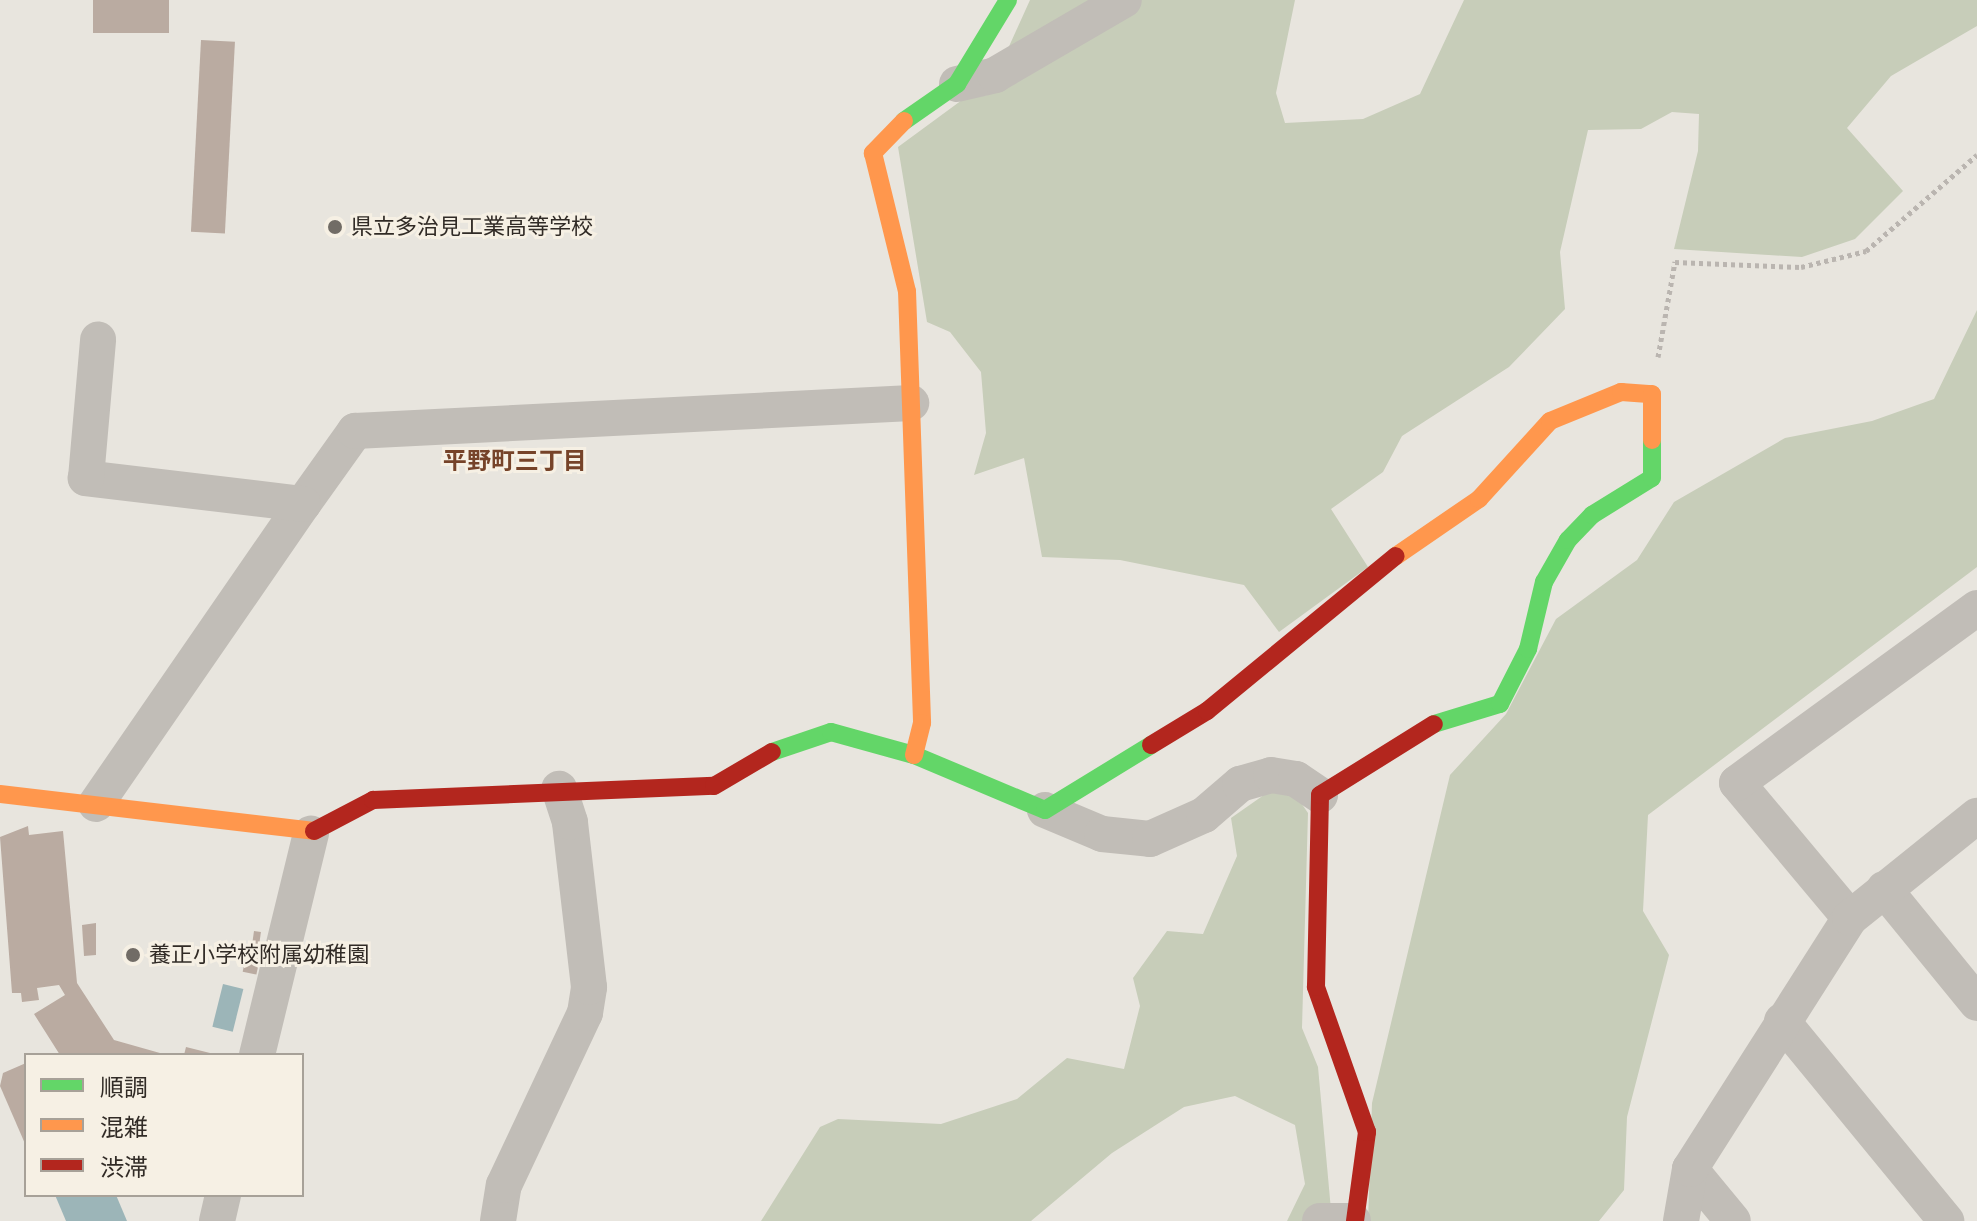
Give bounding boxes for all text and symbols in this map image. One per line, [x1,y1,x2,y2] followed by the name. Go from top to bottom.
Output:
[351,214,593,240] place label: 県立多治見工業高等学校
[326,218,344,236] marker: 県立多治見工業高等学校
[443,448,587,476] district label: 平野町三丁目
[149,942,369,968] place label: 養正小学校附属幼稚園
[124,946,142,964] marker: 養正小学校附属幼稚園
[24,1053,304,1197] legend
[100,1073,148,1103] text: 順調
[100,1113,148,1143] text: 混雑
[100,1153,148,1183] text: 渋滞

